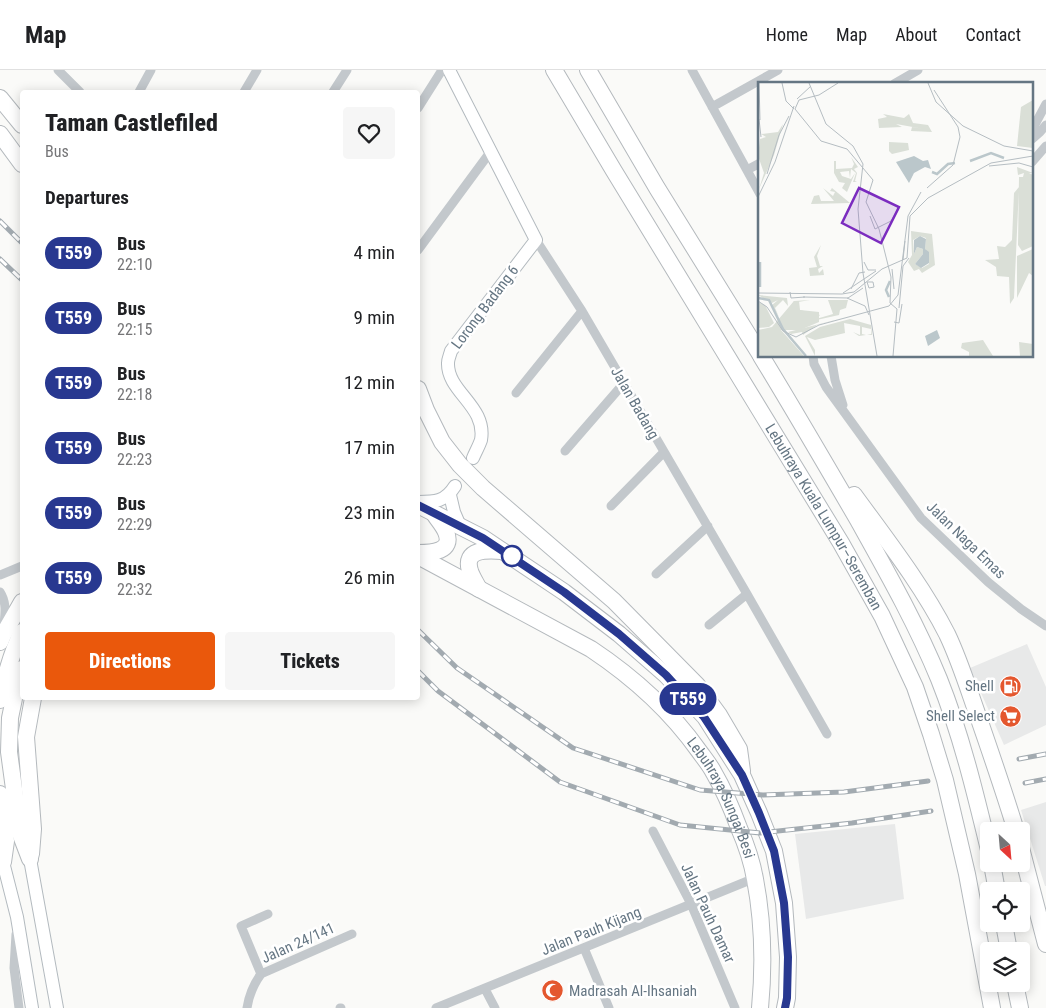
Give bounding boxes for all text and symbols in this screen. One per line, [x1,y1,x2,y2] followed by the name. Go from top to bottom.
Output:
[25,21,66,49] text: Map
[766,24,808,45] text: Home
[836,24,867,45] text: Map
[895,24,937,45] text: About
[965,24,1021,45] text: Contact
[758,82,1034,358] inset map
[343,107,395,159] button: heart
[45,109,218,137] text: Taman Castlefiled
[45,142,69,161] text: Bus
[45,186,129,209] text: Departures
[117,232,146,255] text: Bus
[353,241,395,264] text: 4 min
[55,242,92,263] text: T559
[117,255,152,274] text: 22:10
[448,262,522,352] street label: Lorong Badang 6
[117,297,146,320] text: Bus
[353,306,395,329] text: 9 min
[55,307,92,328] text: T559
[117,320,152,339] text: 22:15
[117,362,146,385] text: Bus
[607,364,663,442] street label: Jalan Badang
[344,371,395,394] text: 12 min
[55,372,92,393] text: T559
[117,385,152,404] text: 22:18
[761,421,886,613] street label: Lebuhraya Kuala Lumpur–Seremban
[117,427,146,450] text: Bus
[344,436,395,459] text: 17 min
[55,437,92,458] text: T559
[117,450,152,469] text: 22:23
[117,492,146,515] text: Bus
[923,498,1009,582] street label: Jalan Naga Emas
[344,501,395,524] text: 23 min
[55,502,92,523] text: T559
[117,515,152,534] text: 22:29
[501,545,523,567] unlabelled marker
[117,557,146,580] text: Bus
[344,566,395,589] text: 26 min
[55,567,92,588] text: T559
[117,580,152,599] text: 22:32
[45,632,215,690] button: Directions
[225,632,395,690] button: Tickets
[998,674,1022,698] fuel station icon: Shell
[965,677,994,695] place label: Shell
[653,683,723,715] line badge: T559
[669,688,707,709] text: T559
[999,704,1023,728] supermarket icon: Shell Select
[926,707,995,725] place label: Shell Select
[683,734,759,861] street label: Lebuhraya Sungai Besi
[980,822,1030,872] north arrow
[980,822,1030,992] map controls
[677,860,739,966] street label: Jalan Pauh Damar
[980,882,1030,932] button: locate
[539,903,643,959] street label: Jalan Pauh Kijang
[259,919,337,967] street label: Jalan 24/141
[980,942,1030,992] button: layers
[541,979,565,1003] mosque icon: Madrasah Al-Ihsaniah
[569,982,697,1000] place label: Madrasah Al-Ihsaniah

